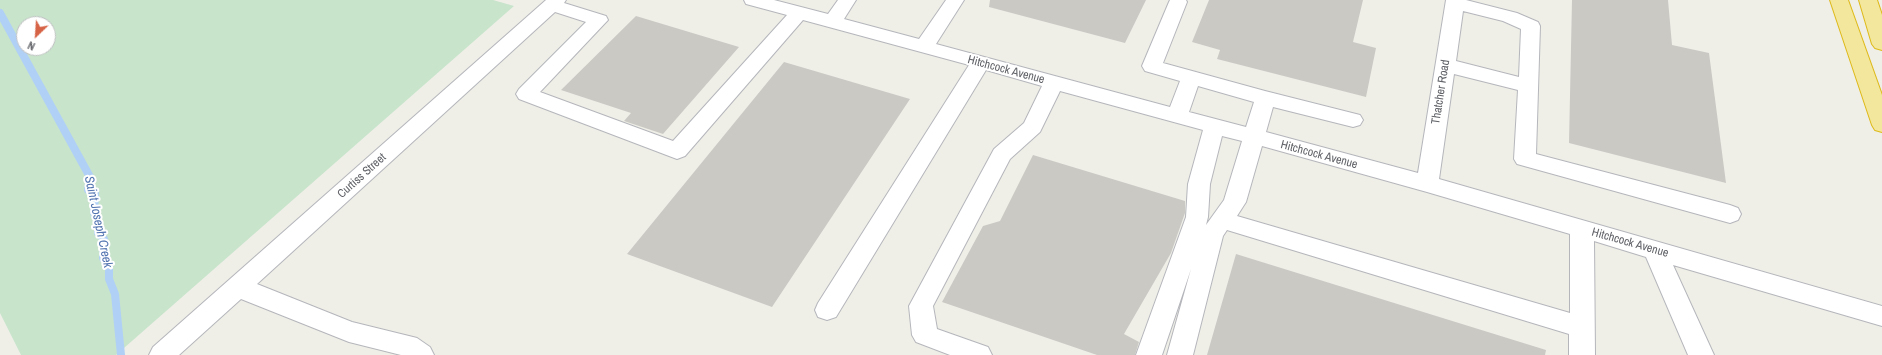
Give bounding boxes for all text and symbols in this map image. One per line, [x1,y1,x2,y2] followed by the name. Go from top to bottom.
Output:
[16,16,56,56] north arrow
[25,38,37,54] text: N
[966,53,1046,87] street label: Hitchcock Avenue
[1429,59,1453,125] street label: Thatcher Road
[1279,138,1359,172] street label: Hitchcock Avenue
[335,151,389,201] street label: Curtiss Street
[81,175,115,269] water label: Saint Joseph Creek
[1590,225,1670,261] street label: Hitchcock Avenue

